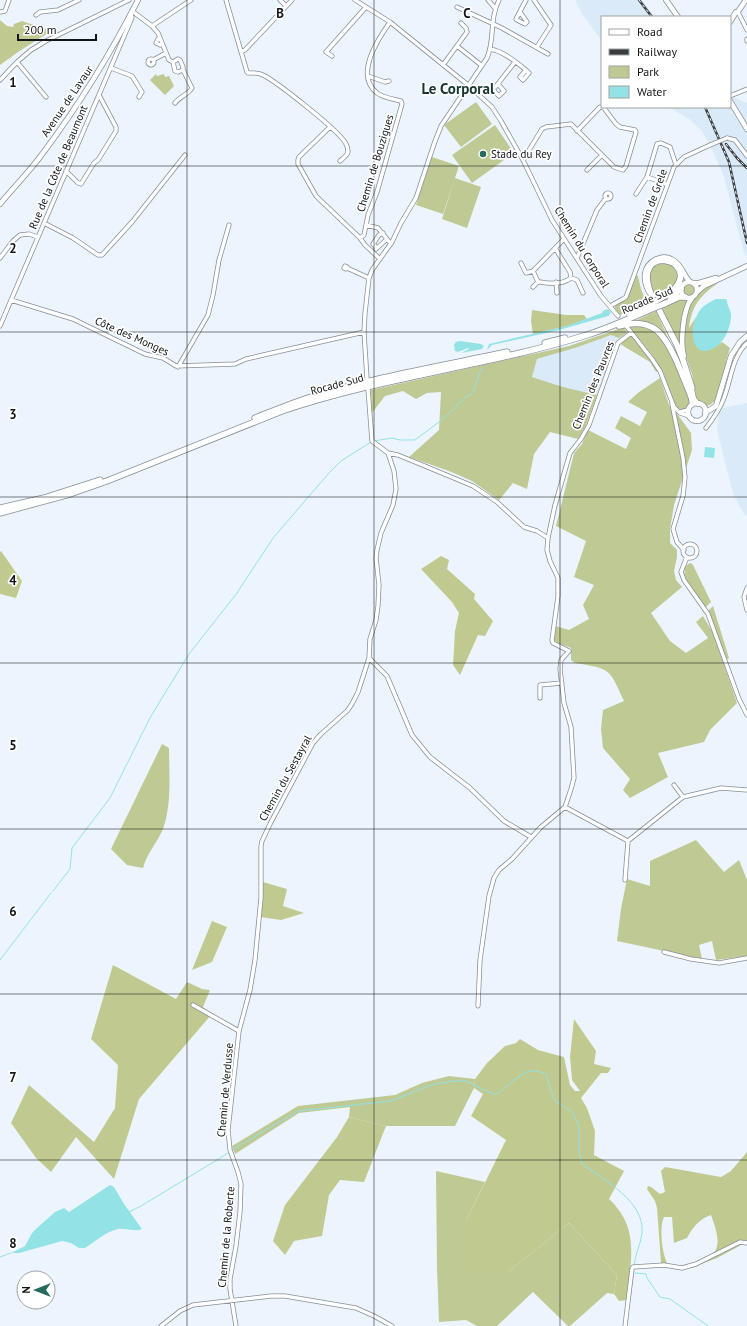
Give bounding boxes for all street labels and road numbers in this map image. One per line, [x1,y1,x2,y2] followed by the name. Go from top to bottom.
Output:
[38,62,96,139] street label: Avenue de Lavaur
[26,103,91,231] street label: Rue de la Côte de Beaumont
[353,112,397,214] street label: Chemin de Bouzigues
[630,167,670,245] street label: Chemin de Grele
[551,204,613,291] street label: Chemin du Corporal
[619,283,675,317] street label: Rocade Sud
[93,313,172,359] street label: Côte des Monges
[569,338,617,431] street label: Chemin des Pauvres
[309,370,365,398] street label: Rocade Sud
[256,732,315,824] street label: Chemin du Sestayral
[214,1042,236,1138] street label: Chemin de Verdusse
[215,1185,237,1288] street label: Chemin de la Roberte

